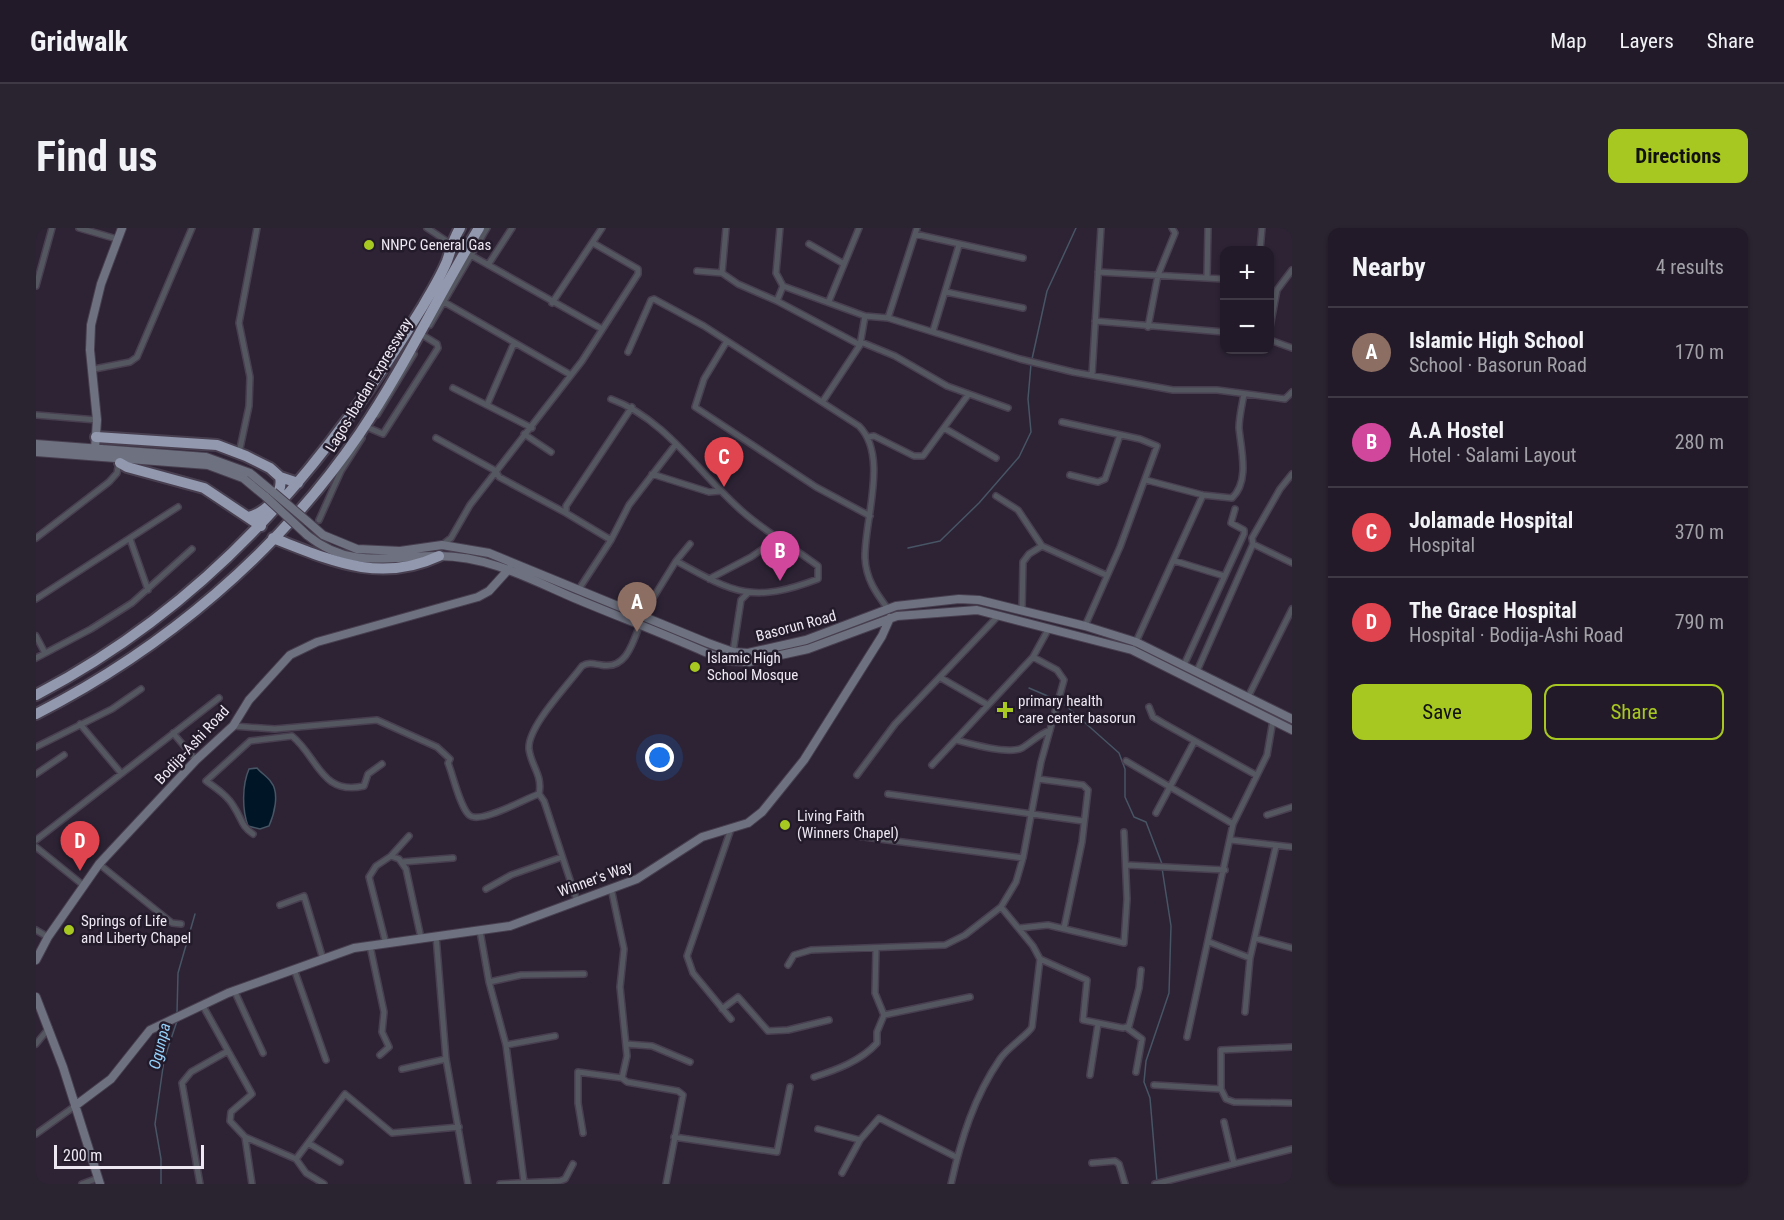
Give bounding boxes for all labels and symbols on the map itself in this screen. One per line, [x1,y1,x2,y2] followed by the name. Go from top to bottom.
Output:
[381,236,491,254] place label: NNPC General Gas
[362,238,376,252] marker: NNPC General Gas
[322,315,416,455] street label: Lagos-Ibadan Expressway
[704,438,744,487] pin: C
[760,532,800,581] pin: B
[618,582,656,632] pin: A
[754,607,838,645] street label: Basorun Road
[707,649,798,684] place label: Islamic High School Mosque
[688,660,702,674] marker: Islamic High School Mosque
[1018,692,1136,727] place label: primary health care center basorun
[996,701,1014,719] marker: primary health care center basorun
[151,702,233,788] street label: Bodija-Ashi Road
[645,743,674,772] your location
[797,807,899,842] place label: Living Faith (Winners Chapel)
[778,818,792,832] marker: Living Faith (Winners Chapel)
[60,822,99,871] pin: D
[555,857,635,901] street label: Winner's Way
[81,912,191,947] place label: Springs of Life and Liberty Chapel
[62,923,76,937] marker: Springs of Life and Liberty Chapel
[145,1021,174,1071] water label: Ogunpa
[54,1142,204,1170] scale bar

